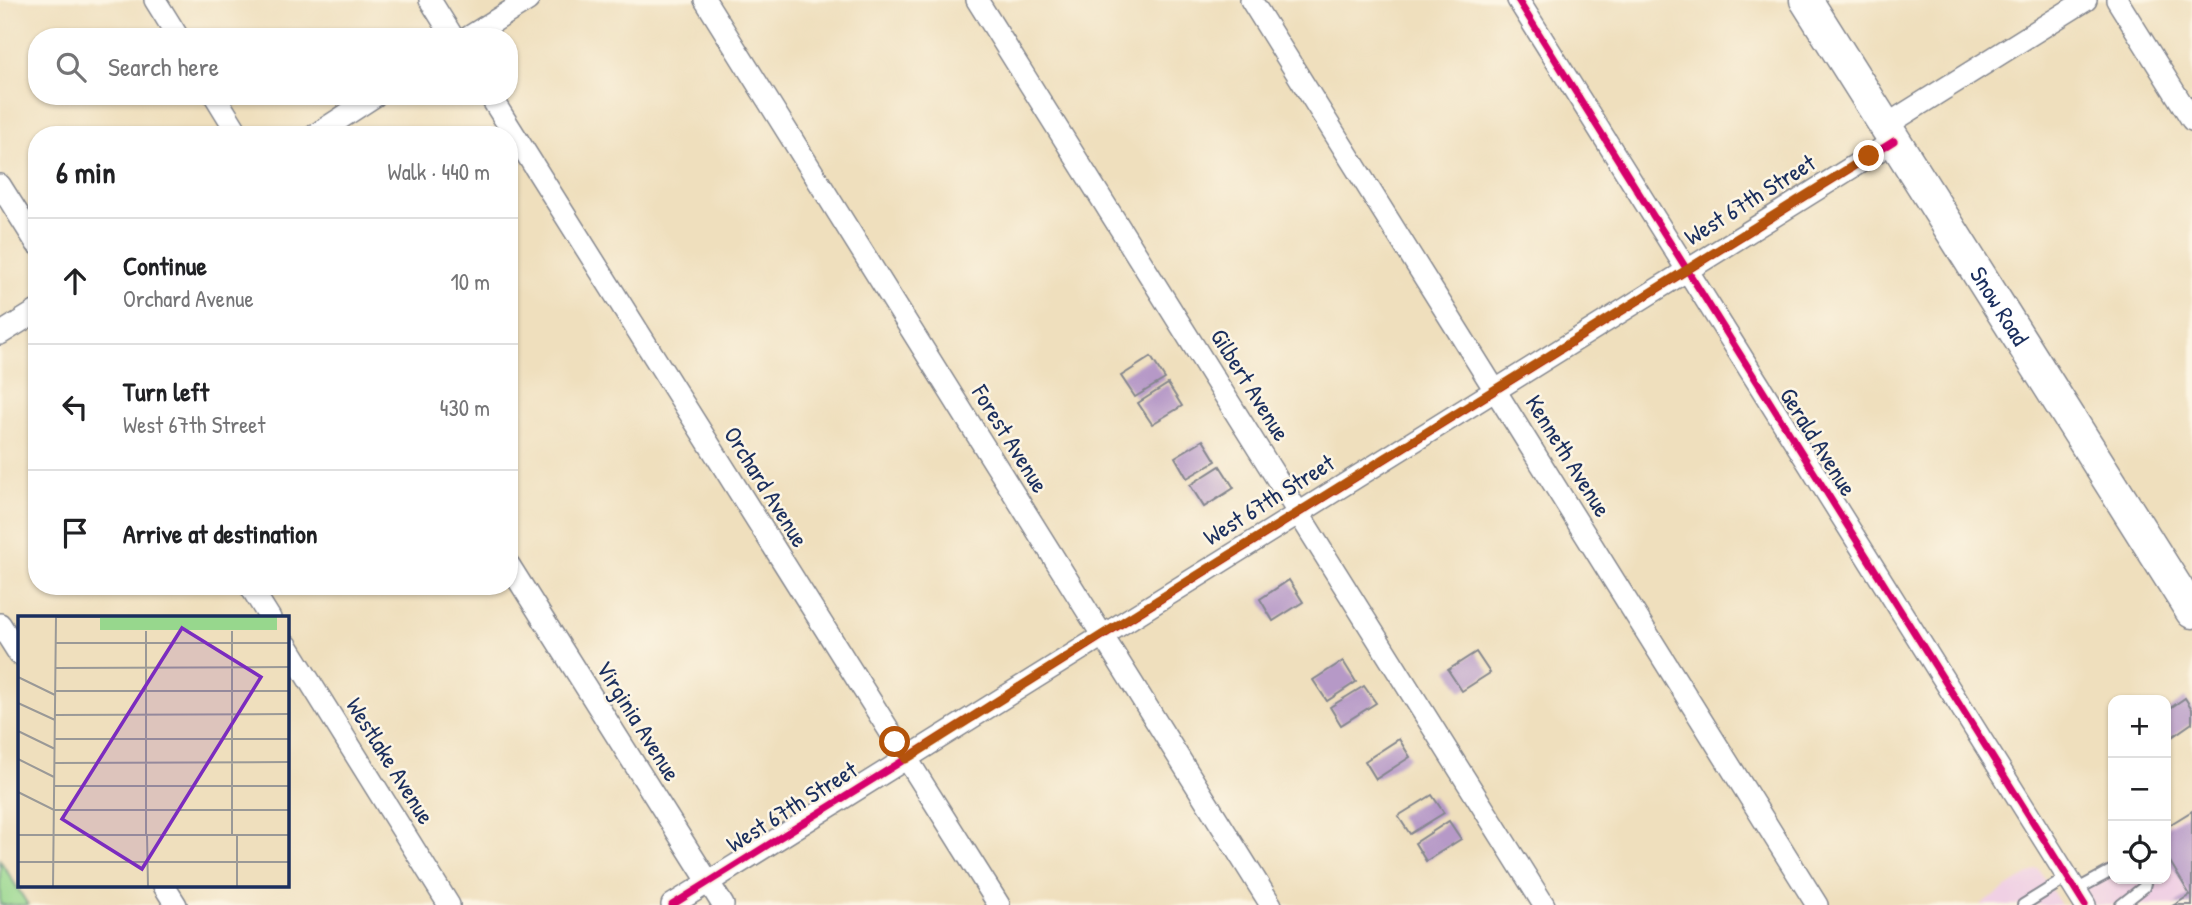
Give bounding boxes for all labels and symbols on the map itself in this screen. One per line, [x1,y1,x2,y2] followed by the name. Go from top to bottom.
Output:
[1853,140,1884,171] route end
[1678,146,1822,252] street label: West 67th Street
[1963,260,2037,351] street label: Snow Road
[1204,322,1298,447] street label: Gilbert Avenue
[965,378,1057,499] street label: Forest Avenue
[1773,381,1865,502] street label: Gerald Avenue
[1519,388,1619,523] street label: Kenneth Avenue
[717,420,817,553] street label: Orchard Avenue
[1197,446,1341,552] street label: West 67th Street
[18,616,289,888] inset map
[589,654,689,787] street label: Virginia Avenue
[339,691,443,830] street label: Westlake Avenue
[879,726,910,757] route start
[720,753,864,859] street label: West 67th Street

